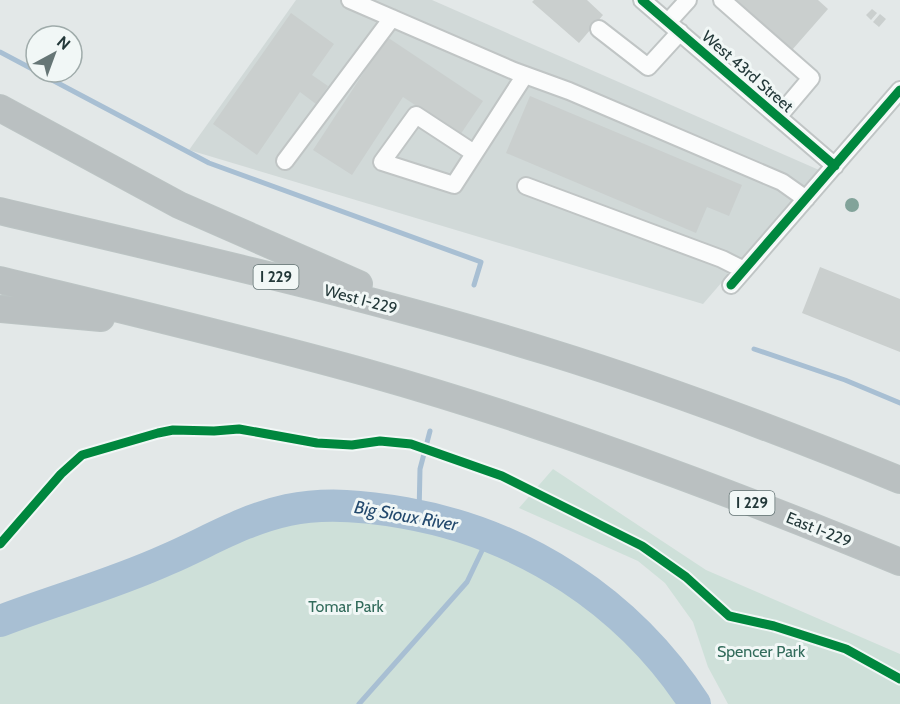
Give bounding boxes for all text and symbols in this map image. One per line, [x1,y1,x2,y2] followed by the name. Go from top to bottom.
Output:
[24,24,84,84] north arrow
[698,27,798,117] street label: West 43rd Street
[53,32,74,54] text: N
[254,265,298,289] road number: I 229
[322,281,399,318] street label: West I-229
[730,491,774,515] road number: I 229
[353,496,461,536] water label: Big Sioux River
[783,508,854,551] street label: East I-229
[308,597,384,616] park label: Tomar Park
[717,642,806,661] park label: Spencer Park

